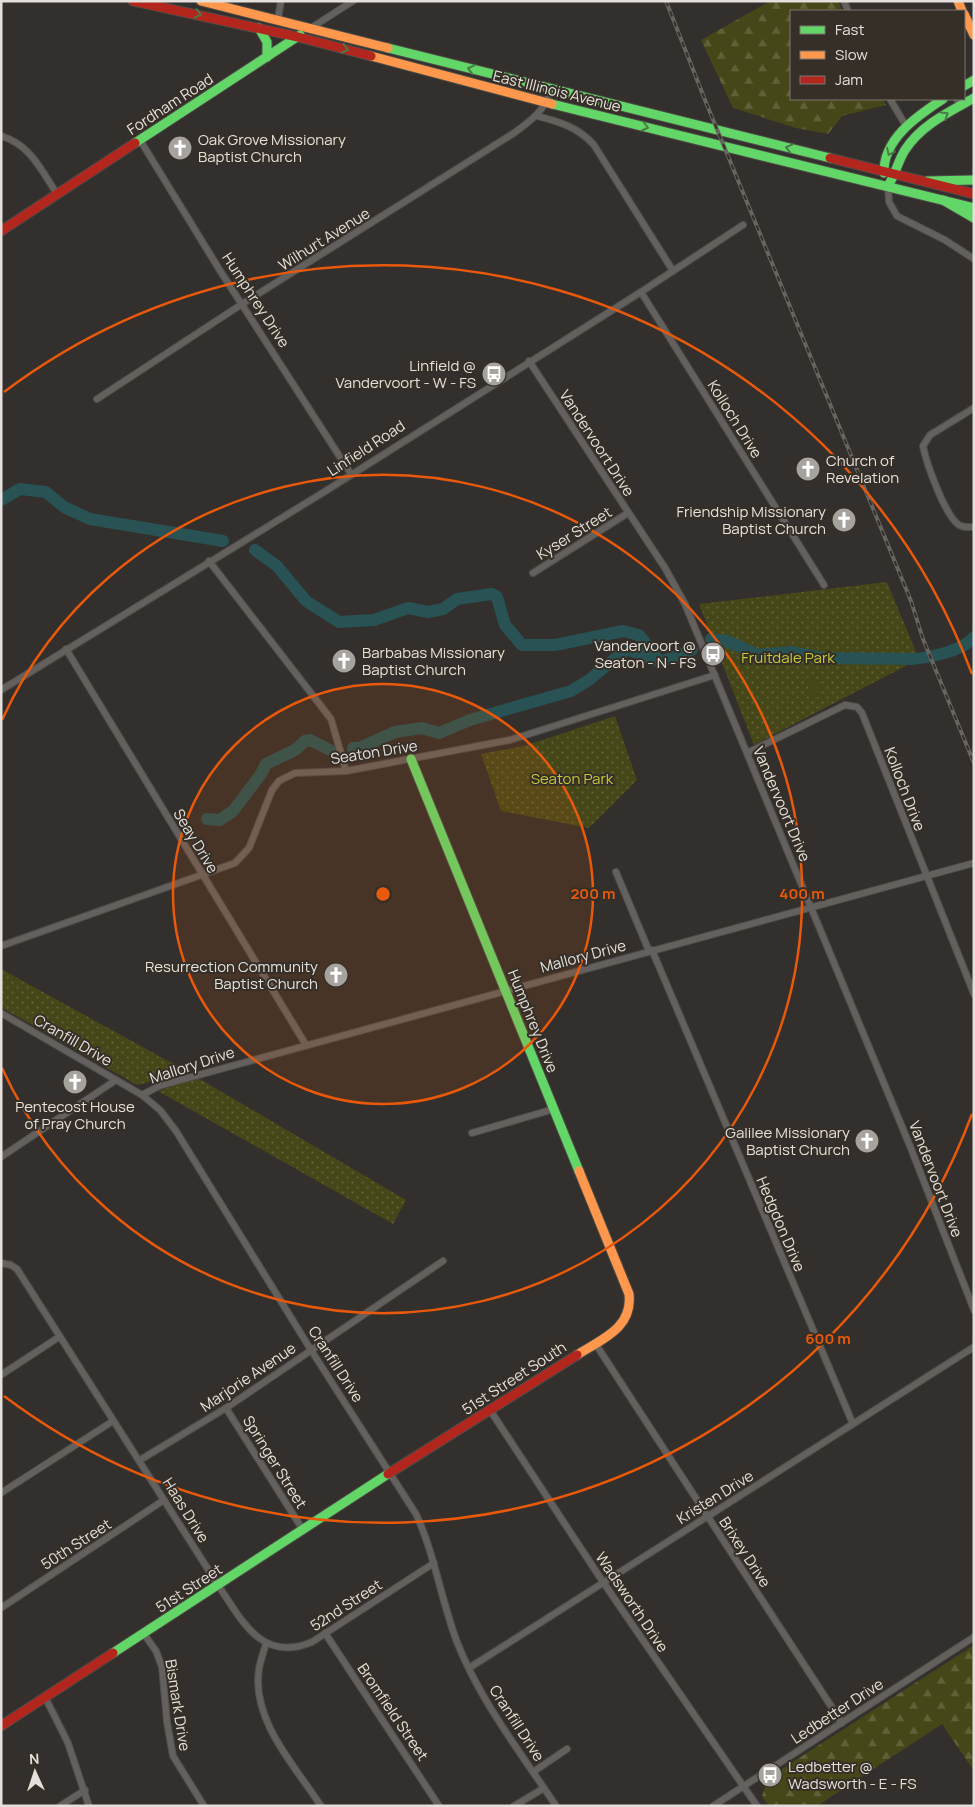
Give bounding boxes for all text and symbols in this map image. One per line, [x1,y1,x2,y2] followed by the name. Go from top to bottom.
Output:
[193,8,202,19] one-way arrow
[790,10,965,100] legend
[835,19,864,40] text: Fast
[341,44,349,54] one-way arrow
[835,44,868,65] text: Slow
[466,64,475,75] one-way arrow
[491,65,623,117] street label: East Illinois Avenue
[123,68,217,140] street label: Fordham Road
[835,69,863,90] text: Jam
[940,112,949,122] one-way arrow
[641,121,650,132] one-way arrow
[198,129,346,167] place label: Oak Grove Missionary Baptist Church
[167,135,193,161] church icon: Oak Grove Missionary Baptist Church
[784,143,793,154] one-way arrow
[885,147,896,156] one-way arrow
[274,202,374,276] street label: Wilhurt Avenue
[217,248,295,352] street label: Humphrey Drive
[335,355,476,393] place label: Linfield @ Vandervoort - W - FS
[481,361,507,387] bus stop icon: Linfield @ Vandervoort - W - FS
[703,376,767,462] street label: Kolloch Drive
[555,386,639,501] street label: Vandervoort Drive
[323,415,409,481] street label: Linfield Road
[826,450,899,488] place label: Church of Revelation
[795,456,821,482] church icon: Church of Revelation
[676,501,826,539] place label: Friendship Missionary Baptist Church
[532,502,616,564] street label: Kyser Street
[831,507,857,533] church icon: Friendship Missionary Baptist Church
[594,635,696,673] place label: Vandervoort @ Seaton - N - FS
[700,641,726,667] bus stop icon: Vandervoort @ Seaton - N - FS
[362,642,505,680] place label: Barbabas Missionary Baptist Church
[741,647,835,668] park label: Fruitdale Park
[331,648,357,674] church icon: Barbabas Missionary Baptist Church
[329,735,419,769] street label: Seaton Drive
[748,743,816,865] street label: Vandervoort Drive
[879,744,931,834] street label: Kolloch Drive
[531,768,614,789] park label: Seaton Park
[169,805,224,877] street label: Seay Drive
[570,883,616,904] text: 200 m
[779,883,825,904] text: 400 m
[374,885,392,903] centre of rings
[538,934,628,978] street label: Mallory Drive
[145,956,318,994] place label: Resurrection Community Baptist Church
[323,962,349,988] church icon: Resurrection Community Baptist Church
[503,966,563,1076] street label: Humphrey Drive
[30,1009,116,1071] street label: Cranfill Drive
[147,1041,237,1089] street label: Mallory Drive
[62,1069,88,1095] church icon: Pentecost House of Pray Church
[15,1096,135,1134] place label: Pentecost House of Pray Church
[904,1118,968,1240] street label: Vandervoort Drive
[725,1122,850,1160] place label: Galilee Missionary Baptist Church
[854,1128,880,1154] church icon: Galilee Missionary Baptist Church
[751,1173,811,1275] street label: Hedgdon Drive
[303,1322,369,1406] street label: Cranfill Drive
[805,1328,851,1349] text: 600 m
[458,1336,570,1420] street label: 51st Street South
[196,1337,300,1417] street label: Marjorie Avenue
[238,1411,312,1513] street label: Springer Street
[673,1465,758,1529] street label: Kristen Drive
[158,1474,214,1547] street label: Haas Drive
[37,1513,115,1575] street label: 50th Street
[714,1513,776,1592] street label: Brixey Drive
[591,1548,673,1656] street label: Wadsworth Drive
[152,1559,226,1617] street label: 51st Street
[306,1574,386,1636] street label: 52nd Street
[160,1658,196,1753] street label: Bismark Drive
[353,1659,433,1765] street label: Bromfield Street
[787,1673,887,1749] street label: Ledbetter Drive
[484,1681,550,1765] street label: Cranfill Drive
[10,1747,60,1797] north arrow
[29,1749,40,1768] text: N
[788,1756,917,1794] place label: Ledbetter @ Wadsworth - E - FS
[757,1762,783,1788] bus stop icon: Ledbetter @ Wadsworth - E - FS

